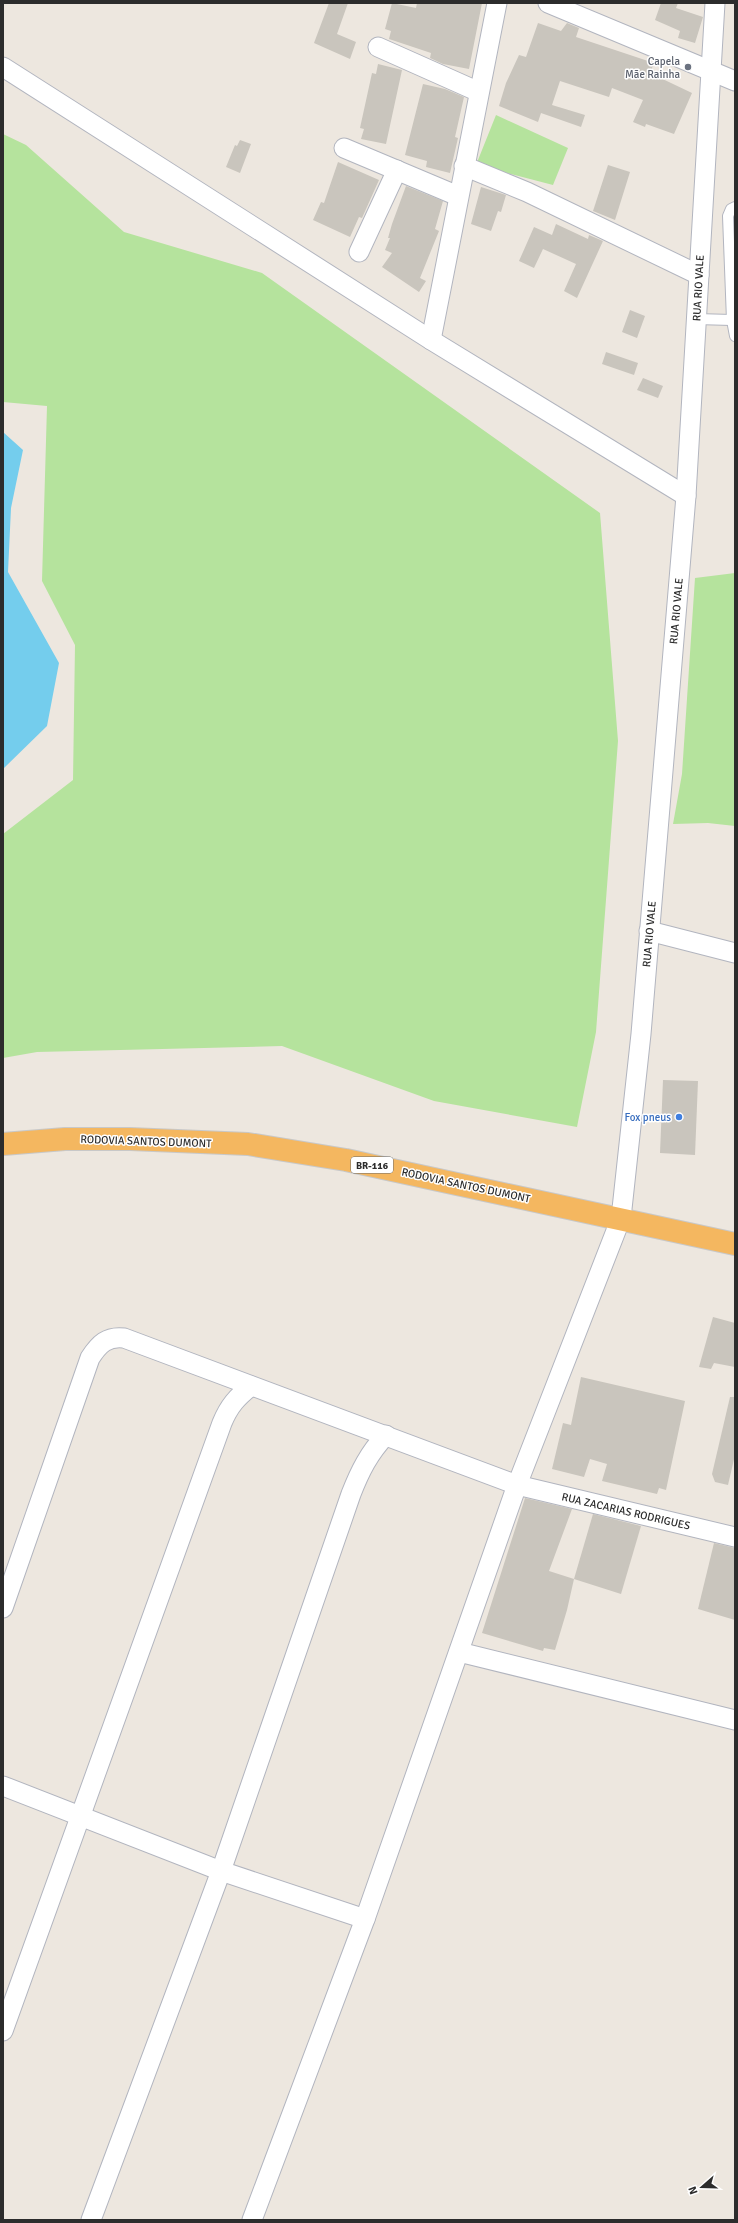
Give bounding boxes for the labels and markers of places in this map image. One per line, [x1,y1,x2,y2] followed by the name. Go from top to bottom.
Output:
[625,55,680,81] place label: Capela Mãe Rainha
[683,62,693,72] marker: Capela Mãe Rainha
[624,1111,671,1124] place label: Fox pneus
[674,1112,684,1122] marker: Fox pneus

